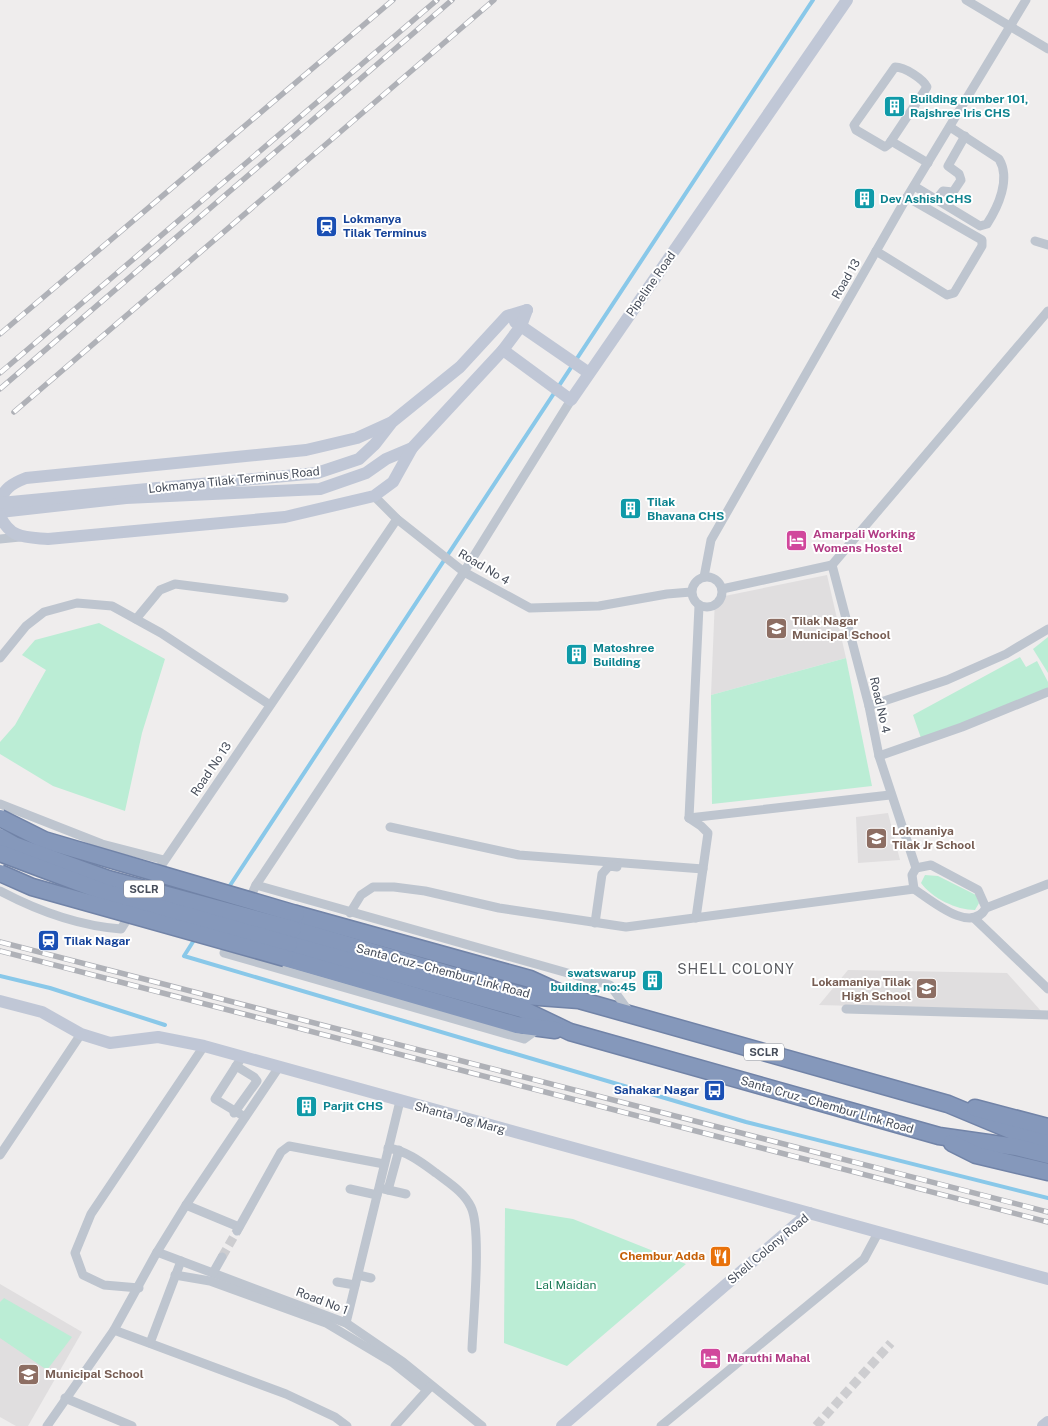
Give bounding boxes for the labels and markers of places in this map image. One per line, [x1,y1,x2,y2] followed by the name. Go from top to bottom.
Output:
[910,92,1028,120] place label: Building number 101, Rajshree Iris CHS
[882,94,906,118] building icon: Building number 101, Rajshree Iris CHS
[852,187,876,211] building icon: Dev Ashish CHS
[880,192,972,206] place label: Dev Ashish CHS
[343,212,427,240] place label: Lokmanya Tilak Terminus
[315,214,339,238] station icon: Lokmanya Tilak Terminus
[647,495,724,523] place label: Tilak Bhavana CHS
[619,497,643,521] building icon: Tilak Bhavana CHS
[813,527,916,555] place label: Amarpali Working Womens Hostel
[785,529,809,553] hotel icon: Amarpali Working Womens Hostel
[792,614,891,642] place label: Tilak Nagar Municipal School
[764,616,788,640] school or university icon: Tilak Nagar Municipal School
[593,641,655,669] place label: Matoshree Building
[565,643,589,667] building icon: Matoshree Building
[892,824,975,852] place label: Lokmaniya Tilak Jr School
[864,826,888,850] school or university icon: Lokmaniya Tilak Jr School
[36,929,60,953] station icon: Tilak Nagar
[64,934,130,948] place label: Tilak Nagar
[550,966,636,994] place label: swatswarup building, no:45
[640,968,664,992] building icon: swatswarup building, no:45
[812,975,911,1003] place label: Lokamaniya Tilak High School
[915,977,939,1001] school or university icon: Lokamaniya Tilak High School
[703,1078,727,1102] bus stop icon: Sahakar Nagar
[614,1083,699,1097] place label: Sahakar Nagar
[295,1094,319,1118] building icon: Parjit CHS
[323,1099,383,1113] place label: Parjit CHS
[709,1244,733,1268] restaurant icon: Chembur Adda
[620,1249,705,1263] place label: Chembur Adda
[699,1346,723,1370] hotel icon: Maruthi Mahal
[727,1351,811,1365] place label: Maruthi Mahal
[17,1362,41,1386] school or university icon: Municipal School
[45,1367,144,1381] place label: Municipal School

